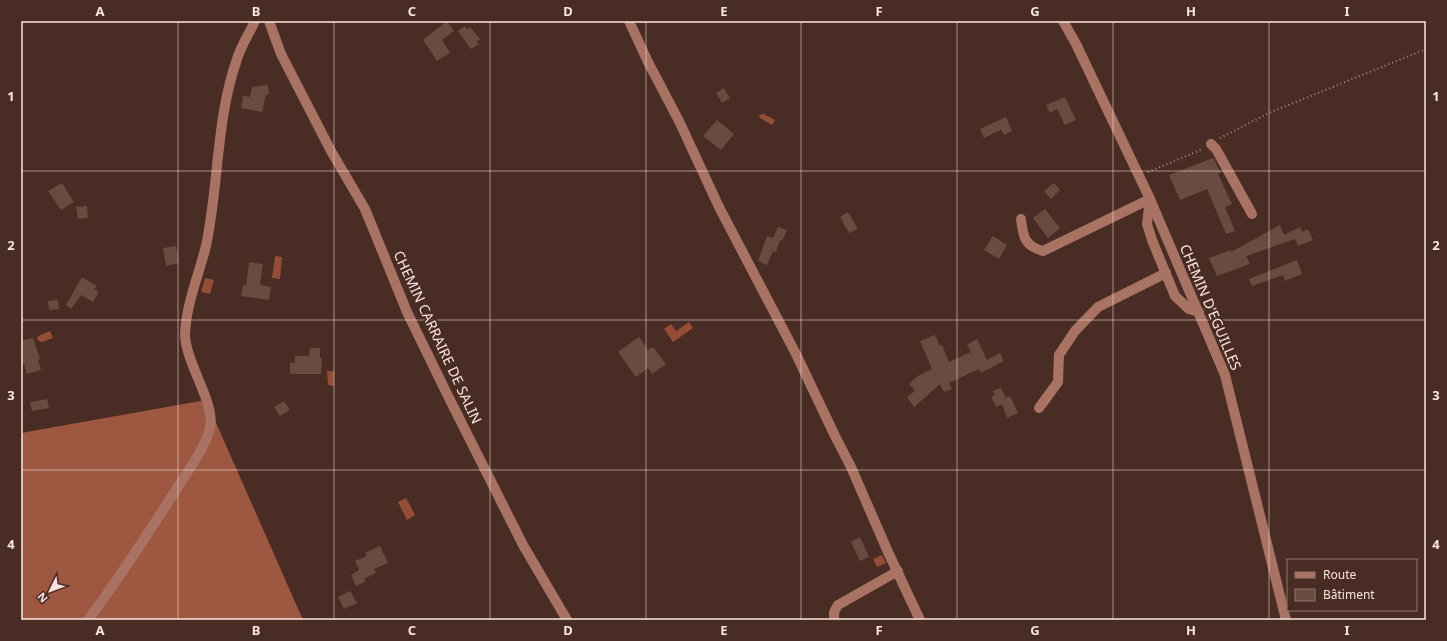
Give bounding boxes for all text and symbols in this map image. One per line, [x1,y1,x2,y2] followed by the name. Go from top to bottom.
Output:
[96,2,105,20] text: A
[252,2,260,20] text: B
[408,2,416,20] text: C
[563,2,573,20] text: D
[720,2,728,20] text: E
[875,2,883,20] text: F
[1030,2,1040,20] text: G
[1186,2,1196,20] text: H
[1344,2,1350,20] text: I
[7,87,15,105] text: 1
[1432,87,1440,105] text: 1
[7,236,15,254] text: 2
[1432,236,1440,254] text: 2
[1176,241,1246,373] street label: CHEMIN D'EGUILLES
[390,247,486,427] street label: CHEMIN CARRAIRE DE SALIN
[7,386,15,404] text: 3
[1432,386,1440,404] text: 3
[7,535,15,553] text: 4
[1432,535,1440,553] text: 4
[1287,559,1417,611] legend
[1323,566,1356,583] text: Route
[30,571,70,611] north arrow
[1323,586,1375,603] text: Bâtiment
[34,590,51,606] text: N
[96,621,105,639] text: A
[252,621,260,639] text: B
[408,621,416,639] text: C
[563,621,573,639] text: D
[720,621,728,639] text: E
[875,621,883,639] text: F
[1030,621,1040,639] text: G
[1186,621,1196,639] text: H
[1344,621,1350,639] text: I

